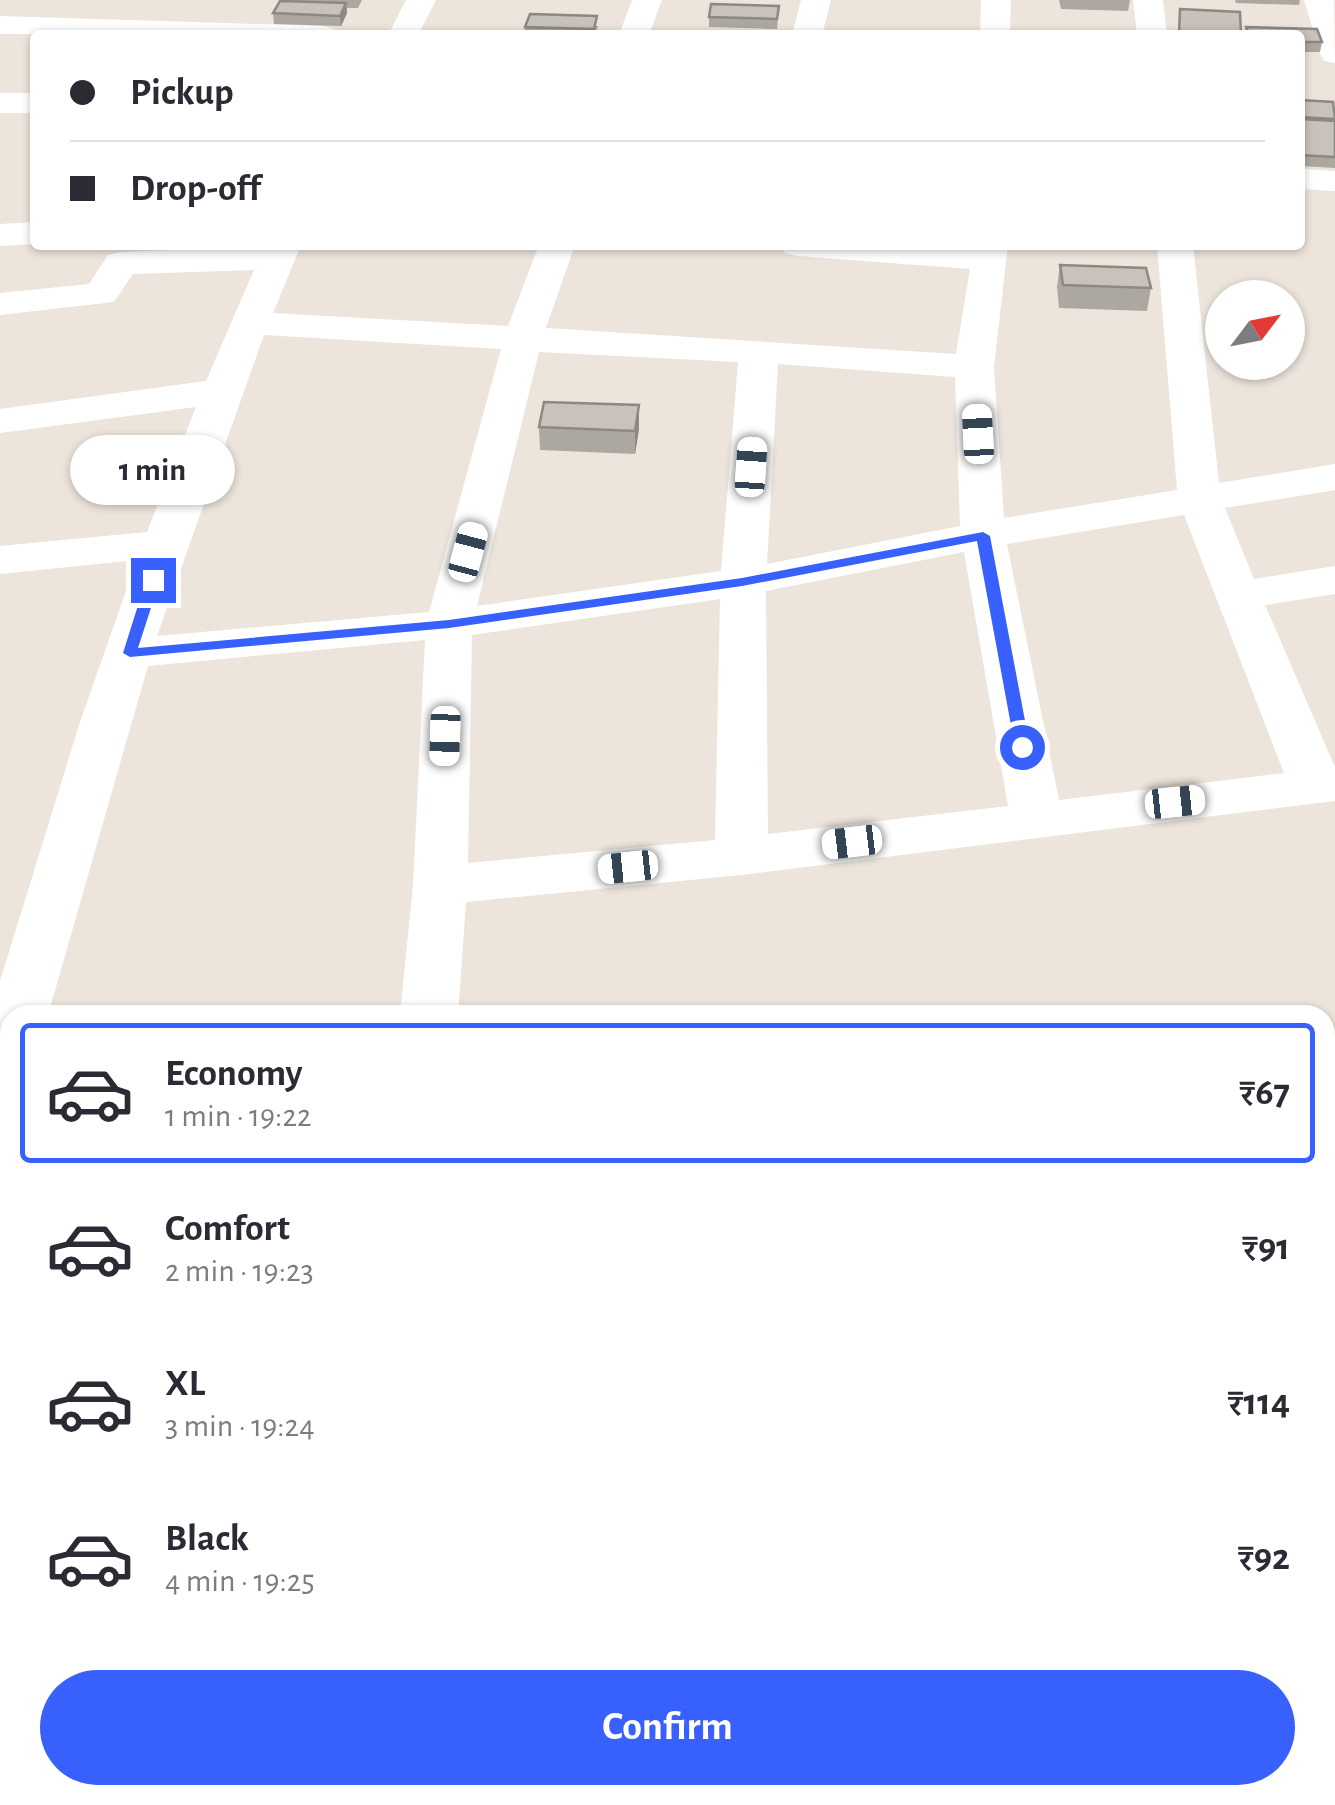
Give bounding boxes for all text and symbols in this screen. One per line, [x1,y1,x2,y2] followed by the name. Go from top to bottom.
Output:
[130,74,234,112] text: Pickup
[130,170,261,208] text: Drop-off
[1205,280,1305,380] north arrow
[1205,280,1305,380] map controls
[961,403,995,465] car
[70,435,236,505] callout: 1 min
[734,436,768,498] car
[119,454,186,486] text: 1 min
[446,519,490,585] car
[131,558,176,603] route end
[429,705,461,767] car
[1000,725,1045,770] route start
[1144,784,1206,820] car
[820,823,884,861] car
[597,849,659,885] car
[45,1048,135,1138] icon: car
[165,1055,303,1093] text: Economy
[1239,1074,1290,1112] text: ₹67
[165,1100,312,1132] text: 1 min · 19:22
[45,1203,135,1293] icon: car
[165,1210,290,1248] text: Comfort
[1242,1229,1290,1267] text: ₹91
[165,1255,314,1287] text: 2 min · 19:23
[45,1358,135,1448] icon: car
[165,1365,205,1403] text: XL
[1228,1384,1290,1422] text: ₹114
[165,1410,315,1442] text: 3 min · 19:24
[45,1513,135,1603] icon: car
[165,1520,249,1558] text: Black
[1238,1539,1290,1577] text: ₹92
[165,1565,315,1597] text: 4 min · 19:25
[40,1670,1295,1785] button: Confirm

